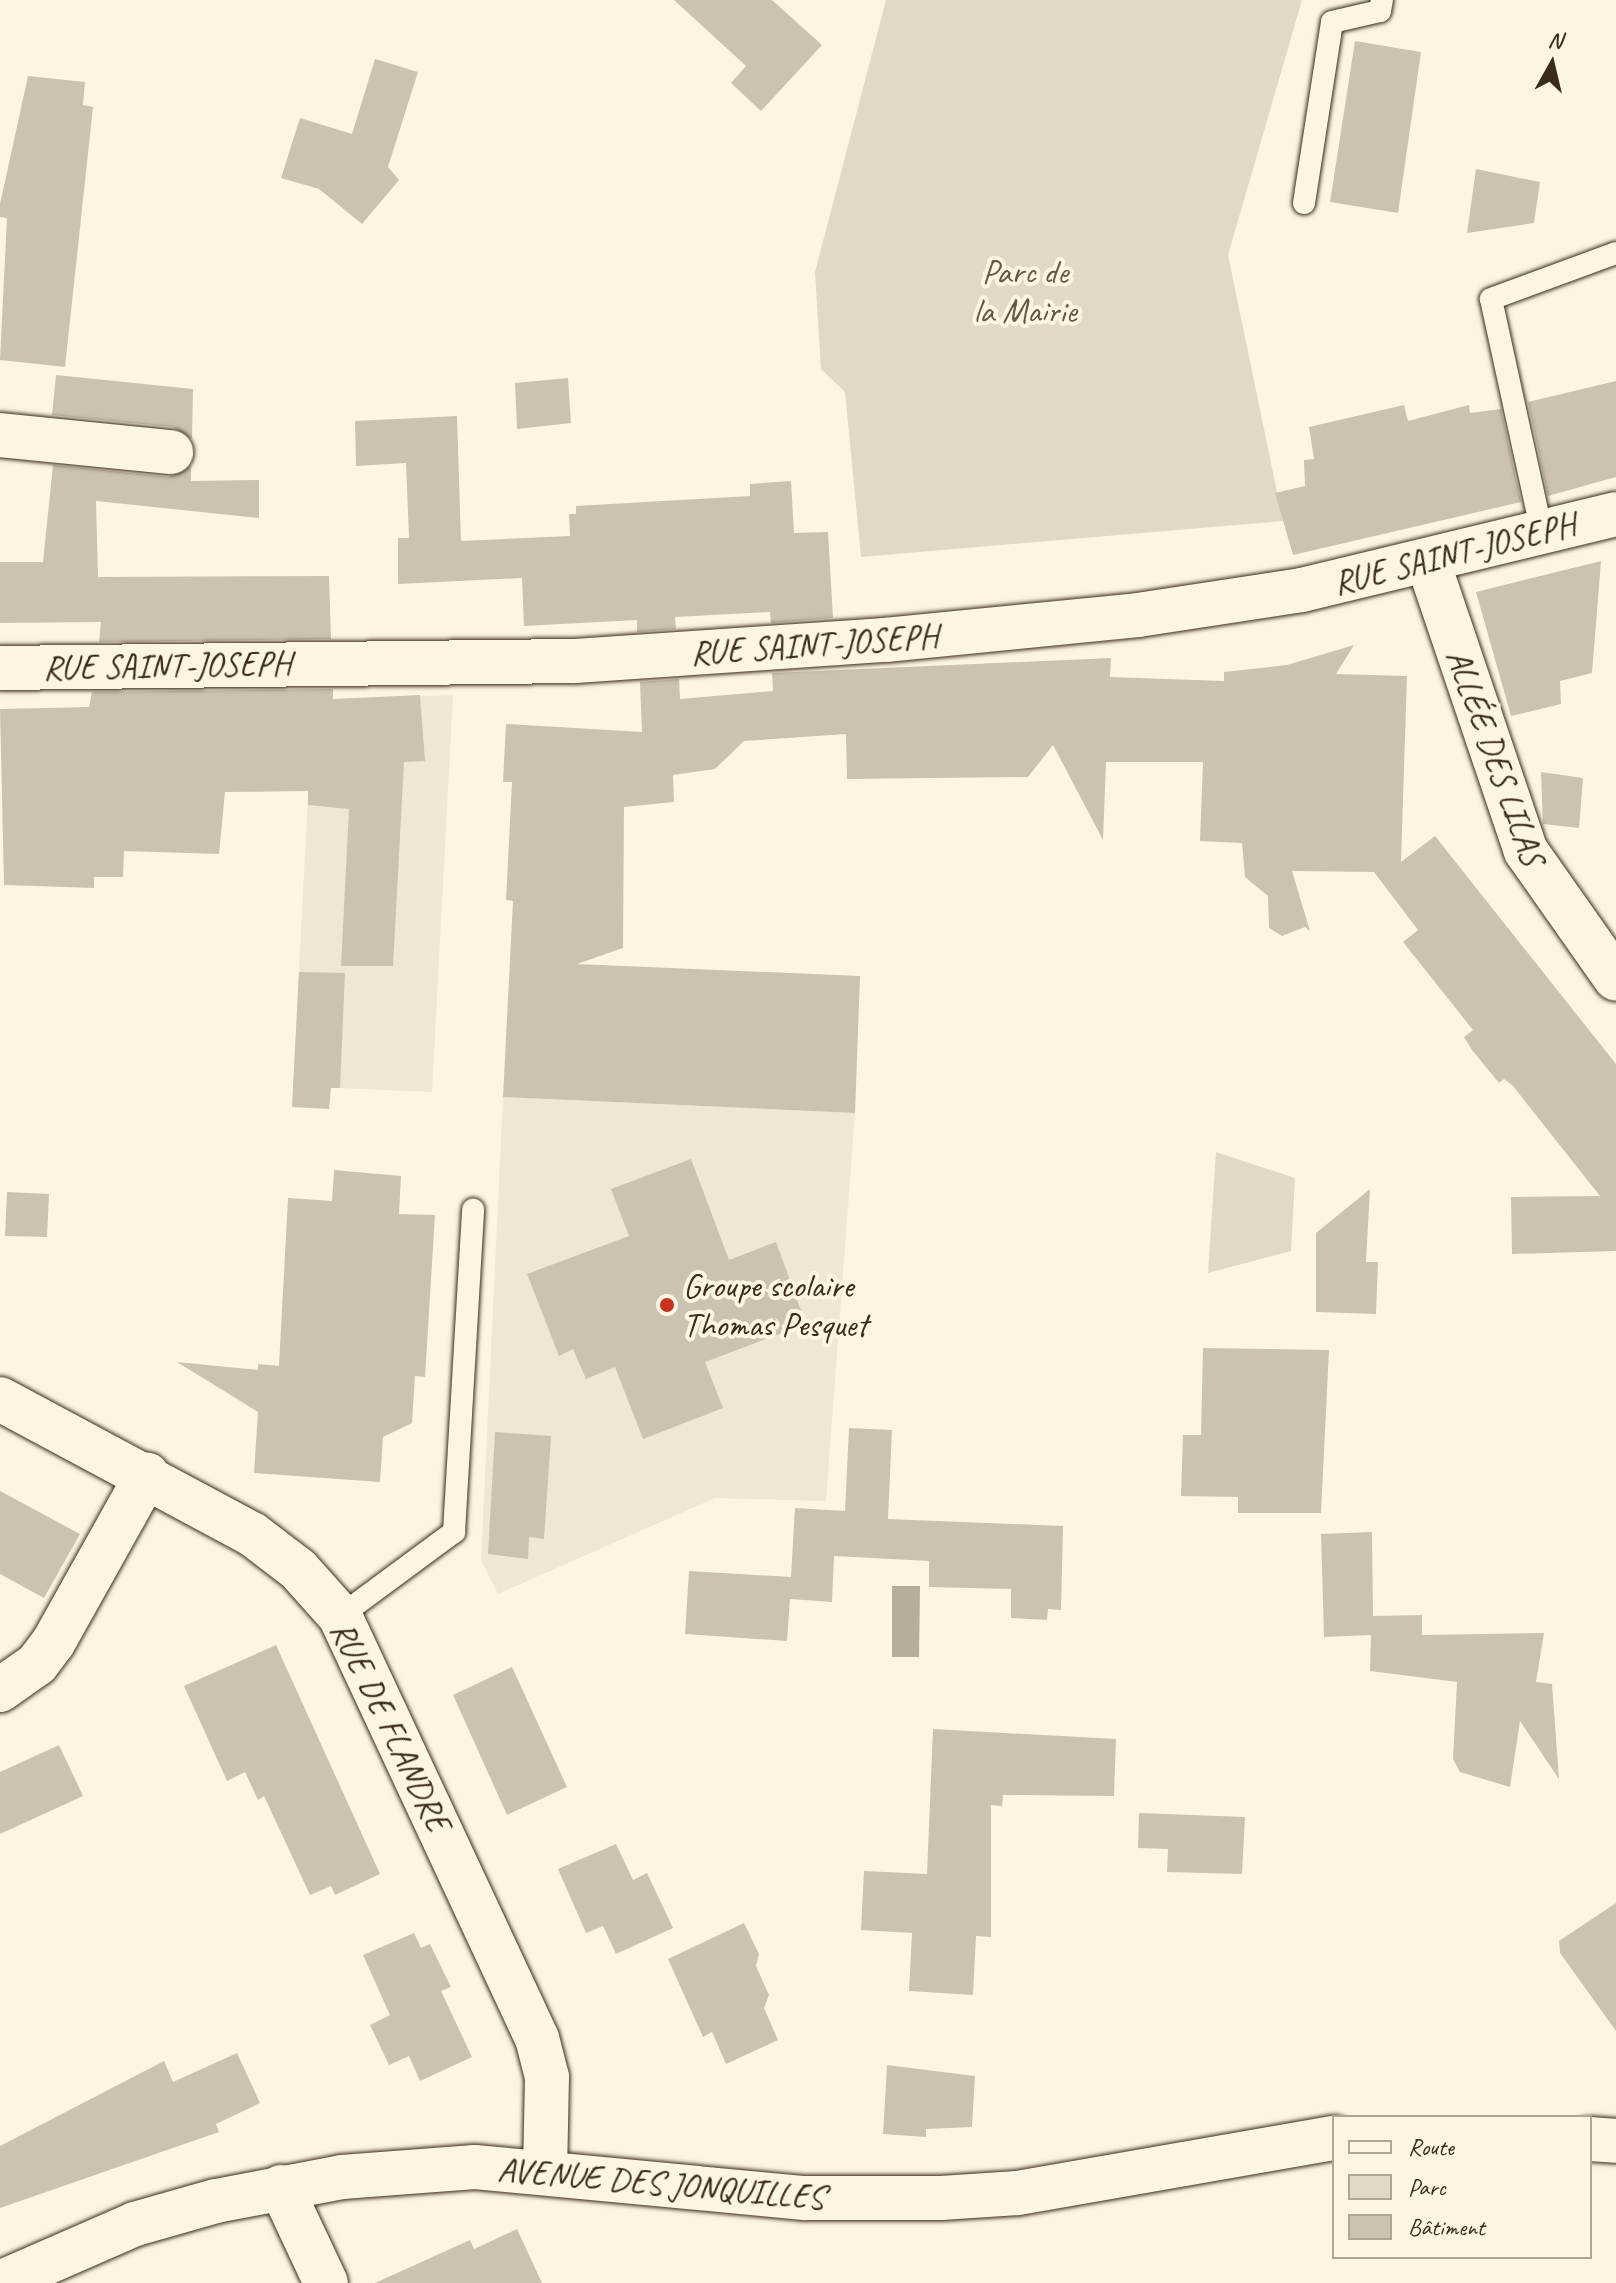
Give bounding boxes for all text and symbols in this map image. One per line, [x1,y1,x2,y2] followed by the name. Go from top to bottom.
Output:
[1512,24,1592,104] north arrow
[1547,25,1564,55] text: N
[973,251,1077,330] park label: Parc de la Mairie
[1328,503,1580,603] street label: RUE SAINT-JOSEPH
[688,615,940,673] street label: RUE SAINT-JOSEPH
[42,642,292,688] street label: RUE SAINT-JOSEPH
[1438,644,1554,870] street label: ALLÉE DES LILAS
[683,1265,867,1344] place label: Groupe scolaire Thomas Pesquet
[658,1296,676,1314] marker: Groupe scolaire Thomas Pesquet
[323,1615,459,1837] street label: RUE DE FLANDRE
[1332,2115,1592,2259] legend
[1408,2132,1454,2162] text: Route
[495,2148,827,2218] street label: AVENUE DES JONQUILLES
[1408,2172,1446,2202] text: Parc
[1408,2212,1485,2242] text: Bâtiment

